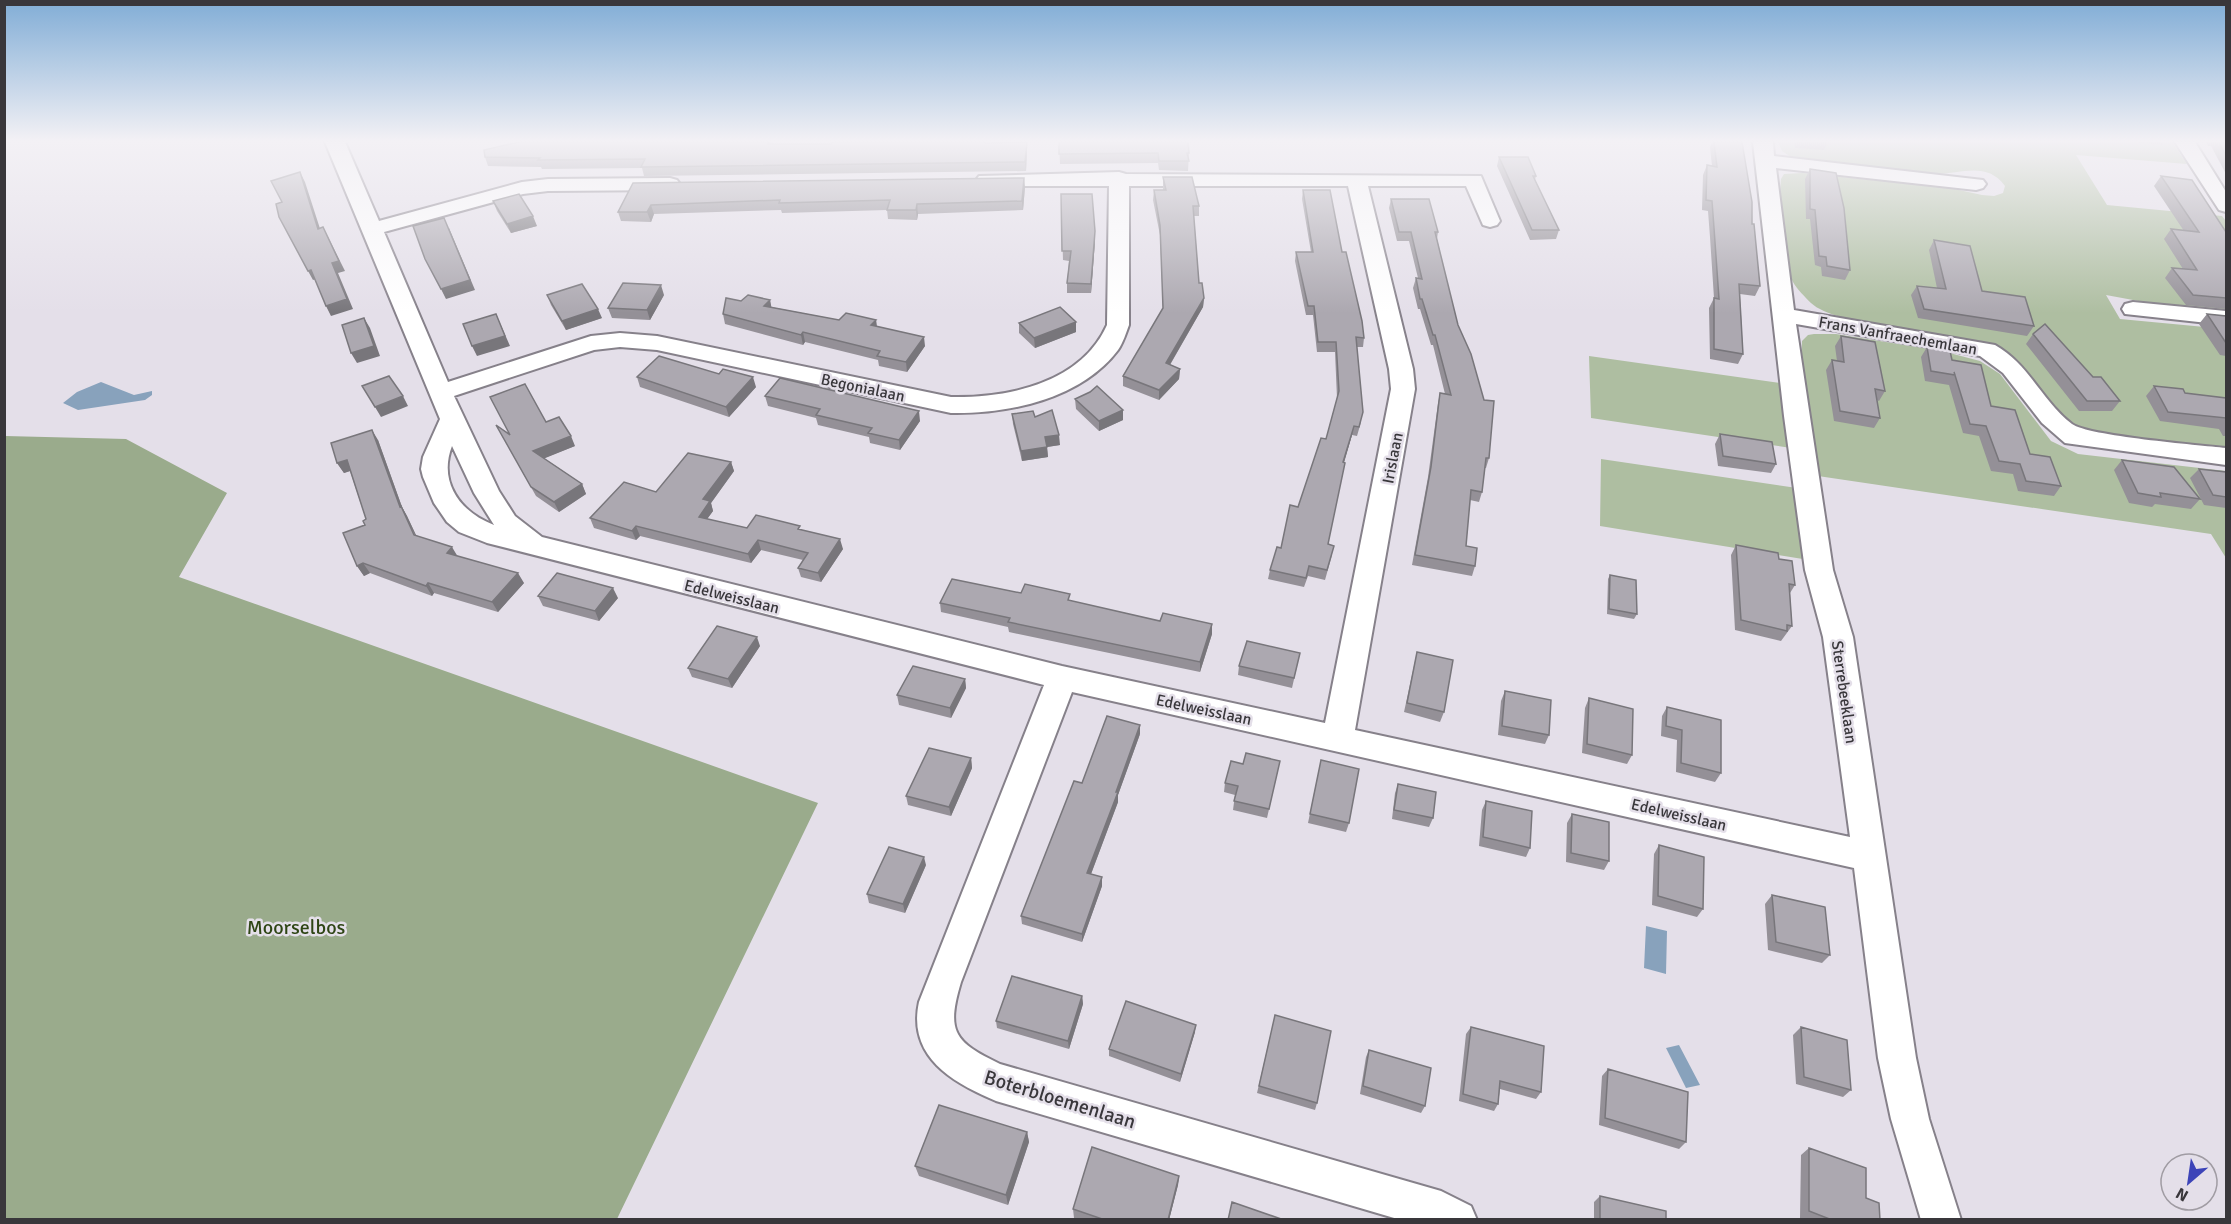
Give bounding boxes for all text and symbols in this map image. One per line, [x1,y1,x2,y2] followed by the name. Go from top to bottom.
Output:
[1817,312,1979,360] street label: Frans Vanfraechemlaan
[819,369,907,407] street label: Begonialaan
[1378,431,1408,486] street label: Irislaan
[682,575,781,618] street label: Edelweisslaan
[1827,639,1861,745] street label: Sterrebeeklaan
[1154,690,1253,730] street label: Edelweisslaan
[1629,794,1728,836] street label: Edelweisslaan
[247,915,346,940] park label: Moorselbos
[981,1065,1139,1134] street label: Boterbloemenlaan
[2159,1152,2219,1212] north arrow
[2172,1183,2192,1206] text: N

